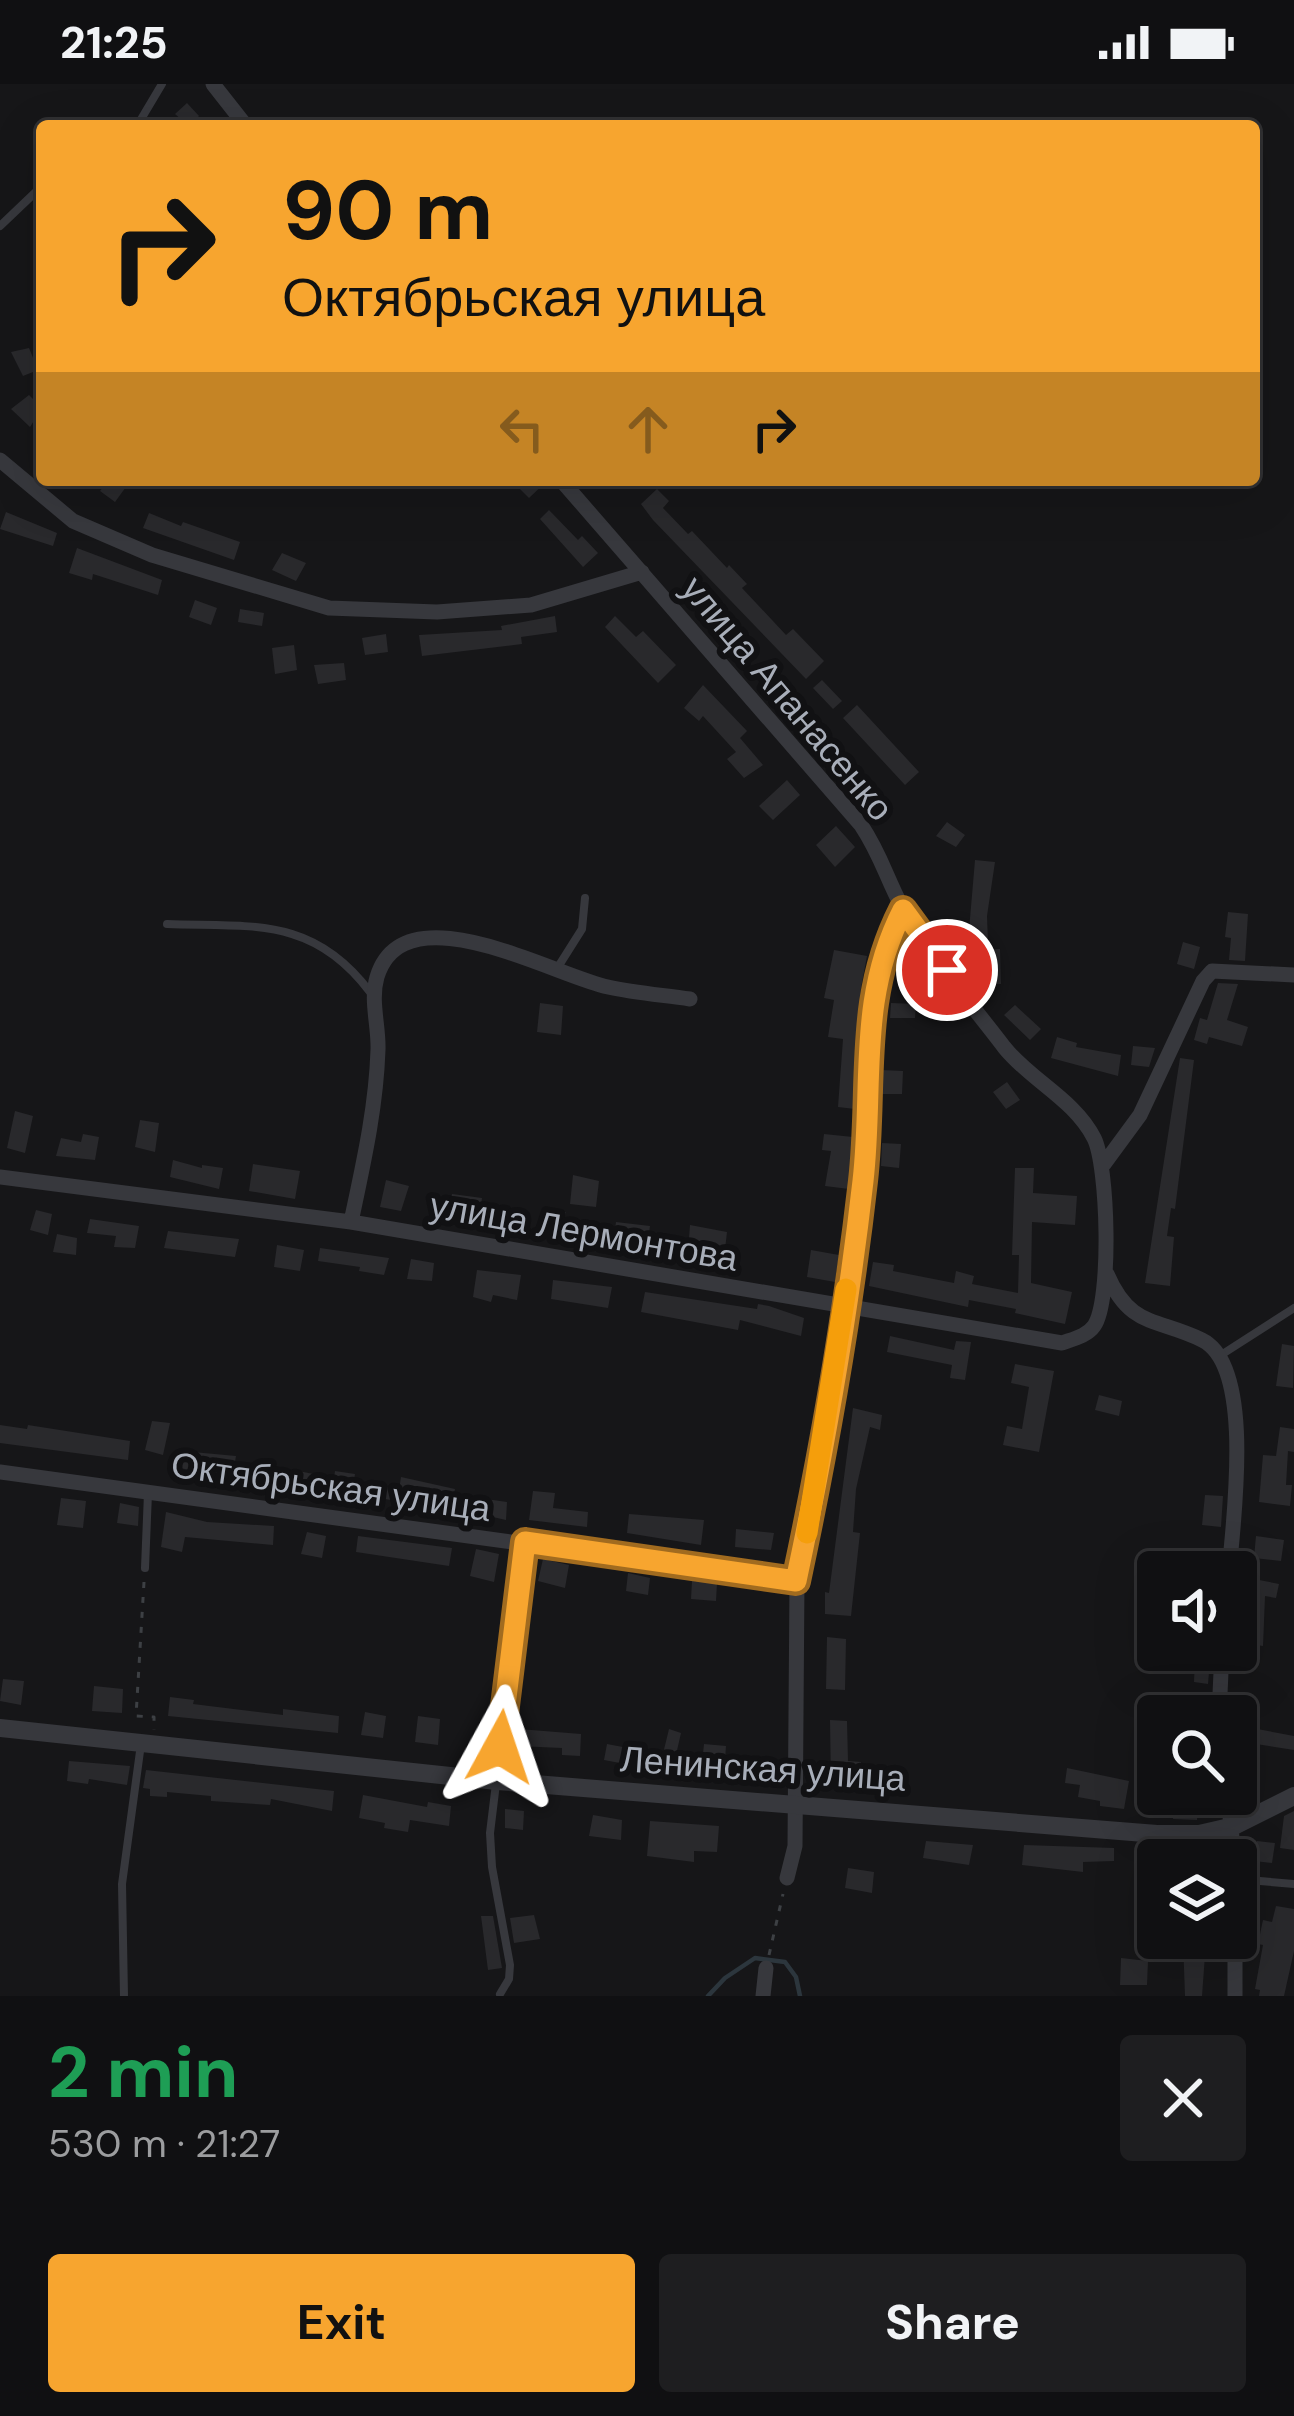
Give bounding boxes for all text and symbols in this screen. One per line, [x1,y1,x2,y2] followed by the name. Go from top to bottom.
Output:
[60,13,168,72] text: 21:25
[282,156,493,265] text: 90 m
[84,168,240,324] icon: right
[282,262,765,333] text: Октябрьская улица
[489,396,555,462] icon: left
[615,396,681,462] icon: ahead
[741,396,807,462] icon: right
[671,566,904,831] street label: улица Апанасенко
[896,919,998,1021] pin
[914,937,980,1003] icon: arrive
[426,1181,742,1282] street label: улица Лермонтова
[168,1441,495,1532] street label: Октябрьская улица
[1137,1551,1257,1959] map controls
[1137,1551,1257,1671] button: sound
[437,1684,563,1810] position arrow
[1137,1695,1257,1815] button: search
[619,1735,908,1802] street label: Ленинская улица
[1137,1839,1257,1959] button: layers
[48,2026,238,2119] text: 2 min
[1120,2035,1246,2161] button: close
[48,2118,280,2169] text: 530 m · 21:27
[48,2254,635,2392] button: Exit
[659,2254,1246,2392] button: Share

